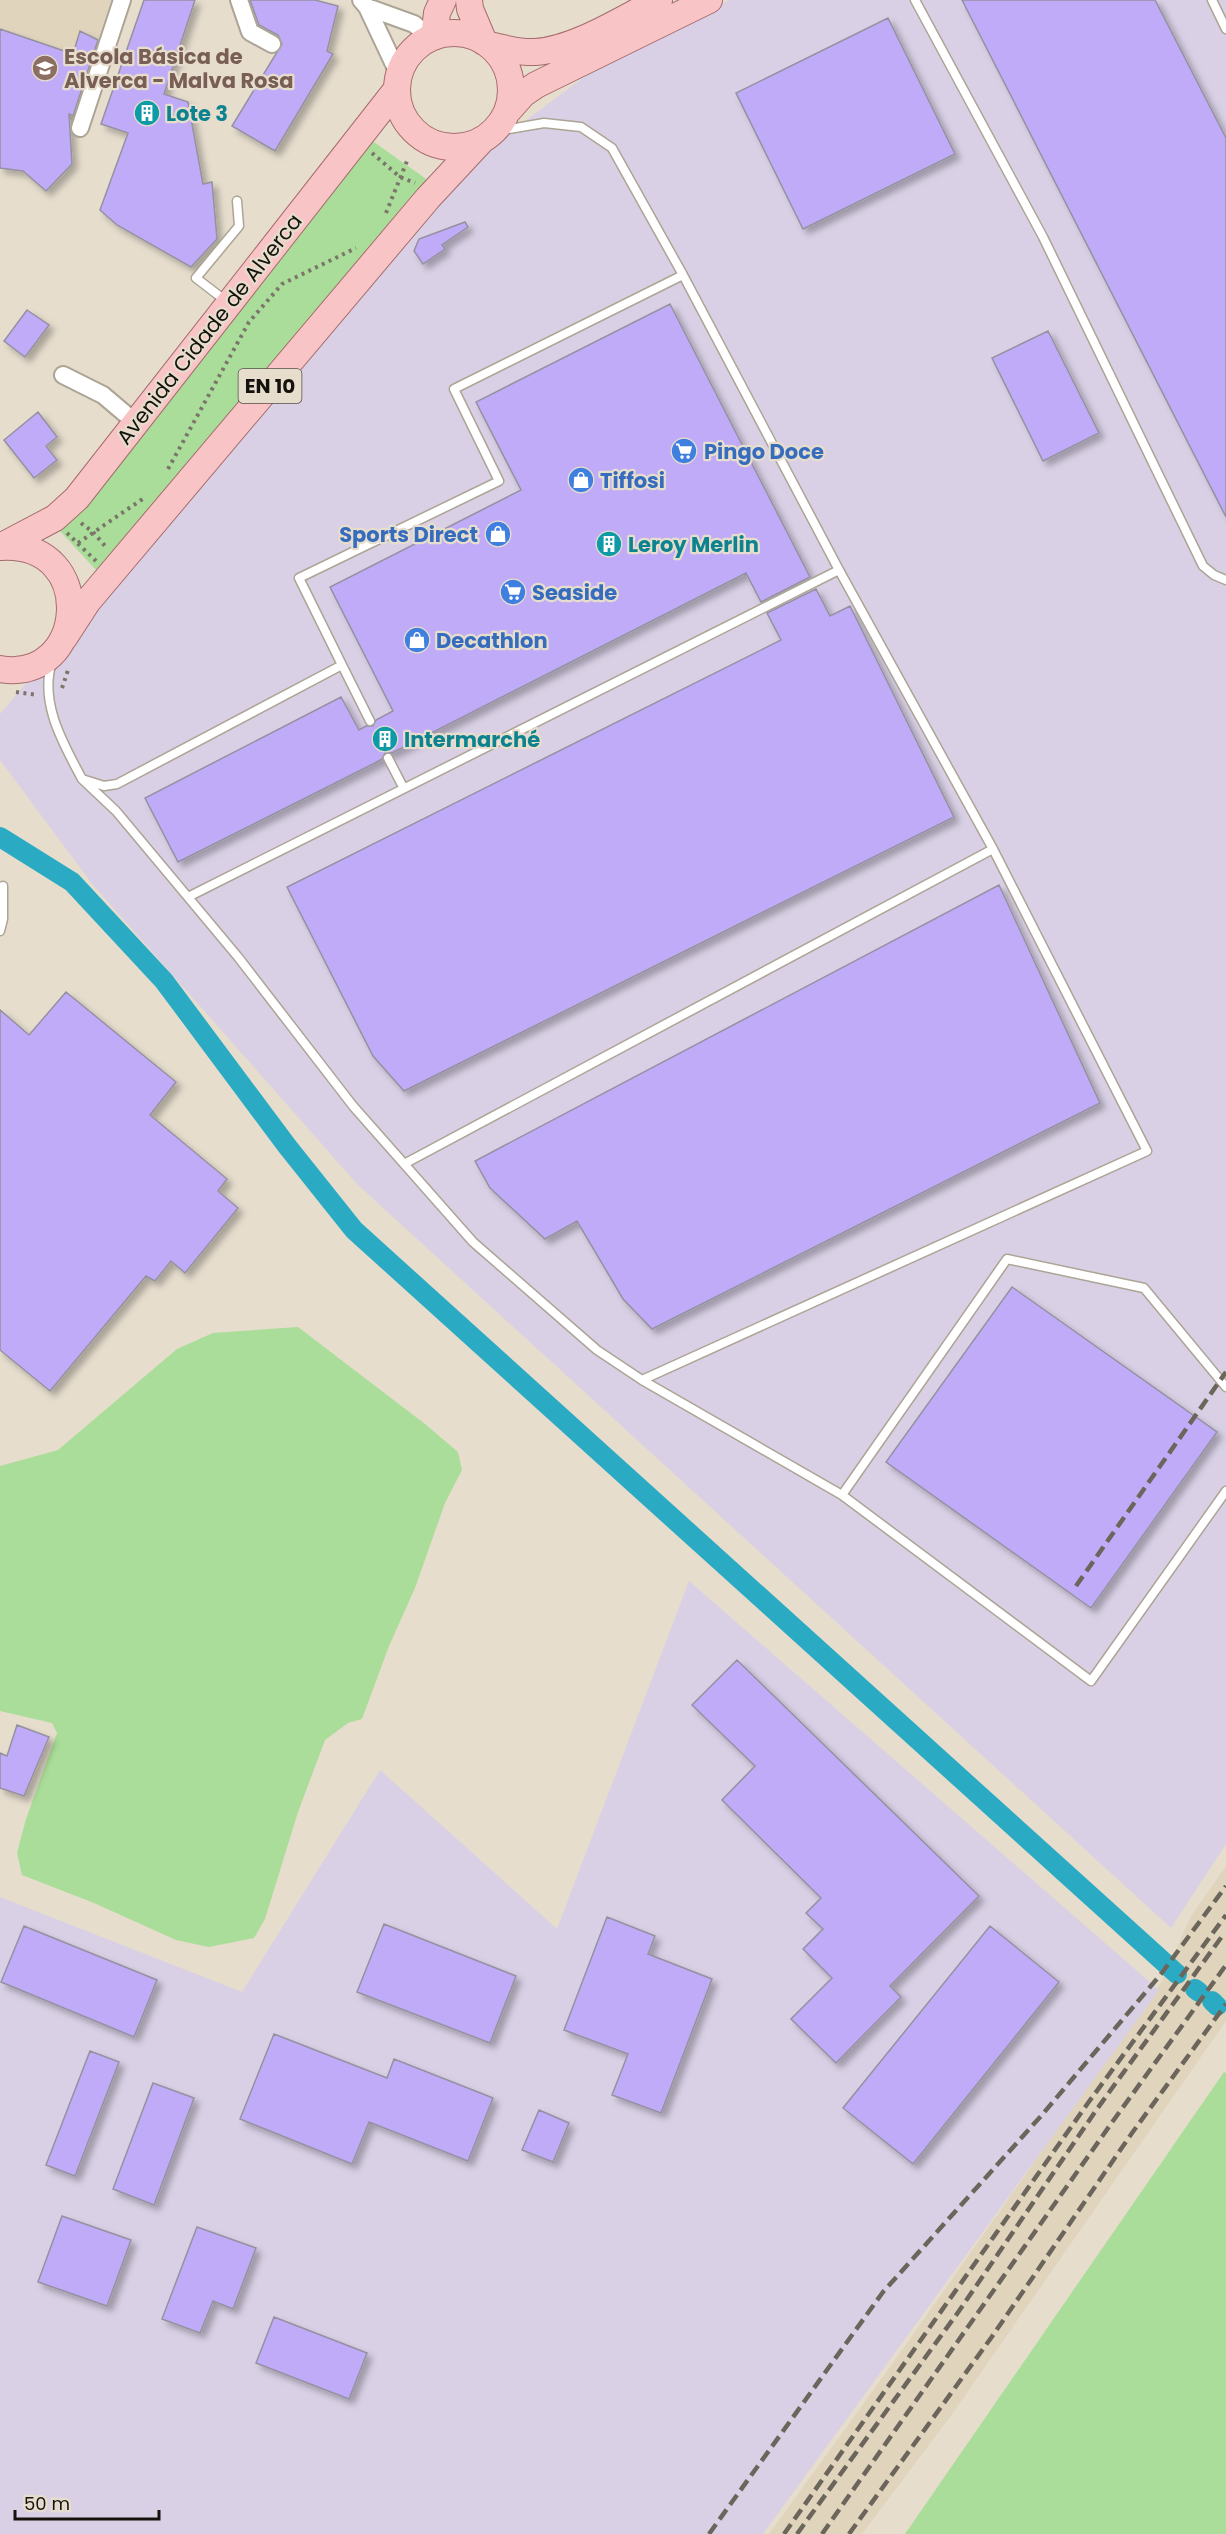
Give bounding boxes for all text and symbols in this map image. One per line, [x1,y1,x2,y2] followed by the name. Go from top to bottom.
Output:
[64,42,293,95] place label: Escola Básica de Alverca - Malva Rosa
[30,53,60,83] school or university icon: Escola Básica de Alverca - Malva Rosa
[132,98,162,128] building icon: Lote 3
[166,99,228,128] place label: Lote 3
[110,207,308,451] street label: Avenida Cidade de Alverca
[238,369,302,403] road number: EN 10
[669,436,699,466] supermarket icon: Pingo Doce
[704,437,824,466] place label: Pingo Doce
[566,465,596,495] shop icon: Tiffosi
[600,466,665,495] place label: Tiffosi
[483,519,513,549] shop icon: Sports Direct
[339,520,478,549] place label: Sports Direct
[594,529,624,559] building icon: Leroy Merlin
[628,530,759,559] place label: Leroy Merlin
[498,577,528,607] supermarket icon: Seaside
[532,578,617,607] place label: Seaside
[402,625,432,655] shop icon: Decathlon
[436,626,548,655] place label: Decathlon
[370,724,400,754] building icon: Intermarché
[404,725,540,754] place label: Intermarché
[15,2483,159,2521] scale bar
[24,2491,70,2516] text: 50 m

